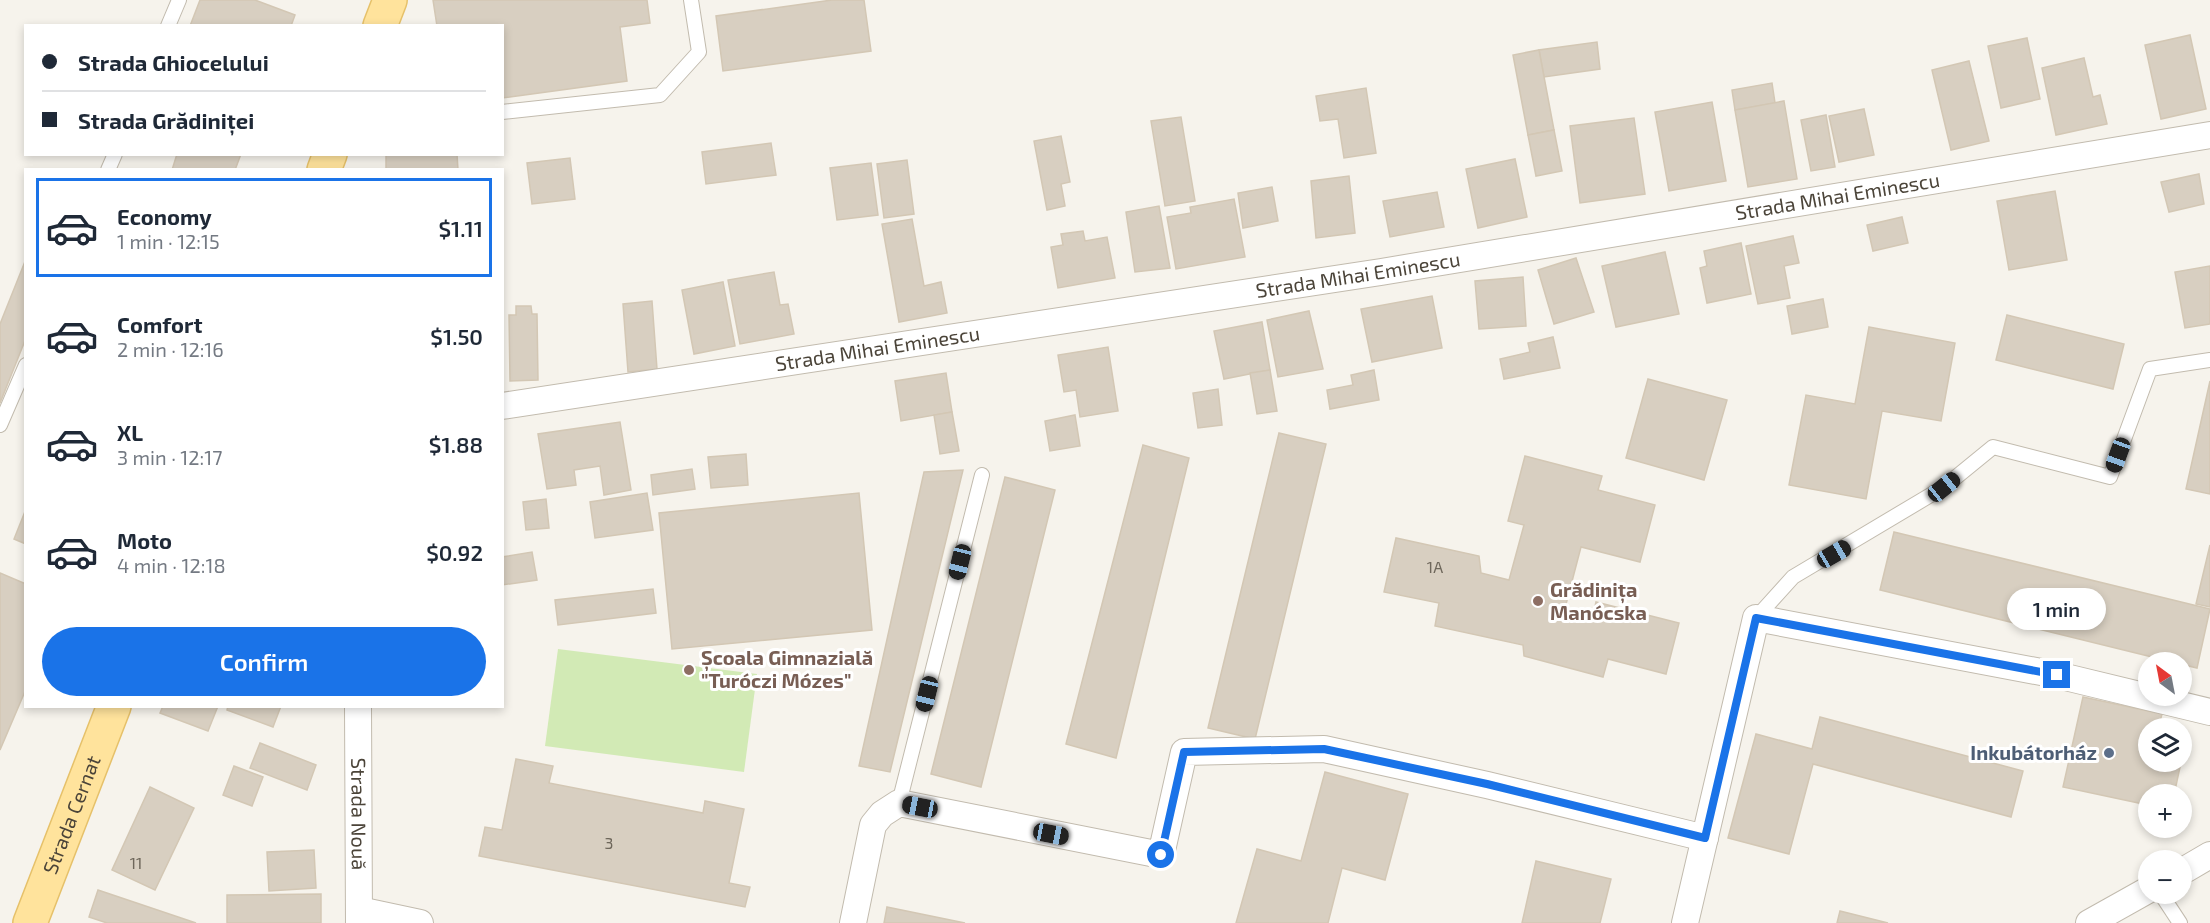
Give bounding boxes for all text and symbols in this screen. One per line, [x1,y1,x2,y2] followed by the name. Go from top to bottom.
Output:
[78,49,269,75] text: Strada Ghiocelului
[78,107,254,133] text: Strada Grădiniței
[1734,167,1941,224] street label: Strada Mihai Eminescu
[45,201,99,255] icon: car
[117,203,212,229] text: Economy
[439,215,483,241] text: $1.11
[117,229,220,253] text: 1 min · 12:15
[1254,246,1462,302] street label: Strada Mihai Eminescu
[45,309,99,363] icon: car
[117,311,202,337] text: Comfort
[774,320,981,375] street label: Strada Mihai Eminescu
[430,323,483,349] text: $1.50
[117,337,224,361] text: 2 min · 12:16
[45,417,99,471] icon: car
[117,419,143,445] text: XL
[429,431,483,457] text: $1.88
[2103,435,2133,475] car
[117,445,222,469] text: 3 min · 12:17
[1924,469,1964,505] car
[45,525,99,579] icon: car
[117,527,172,553] text: Moto
[1814,537,1854,571] car
[426,539,483,565] text: $0.92
[947,542,973,582] car
[117,553,226,577] text: 4 min · 12:18
[1427,557,1443,576] house number: 1A
[1550,577,1647,624] place label: Grădinița Manócska
[2008,588,2106,630] callout: 1 min
[1531,594,1545,608] marker: Grădinița Manócska
[2033,597,2080,621] text: 1 min
[42,627,486,696] button: Confirm
[701,645,873,692] place label: Școala Gimnazială "Turóczi Mózes"
[2138,652,2192,706] north arrow
[2138,652,2192,904] map controls
[2043,661,2070,688] route end
[682,663,696,677] marker: Școala Gimnazială "Turóczi Mózes"
[914,674,940,714] car
[2138,718,2192,772] button: layers
[1970,740,2097,764] place label: Inkubátorház
[2102,746,2116,760] marker: Inkubátorház
[37,751,105,877] street label: Strada Cernat
[347,758,372,870] street label: Strada Nouă
[2138,784,2192,838] button: +
[901,795,939,819] car
[1032,822,1070,846] car
[605,833,613,852] house number: 3
[1147,841,1174,868] route start
[2138,850,2192,904] button: −
[130,853,142,872] house number: 11

